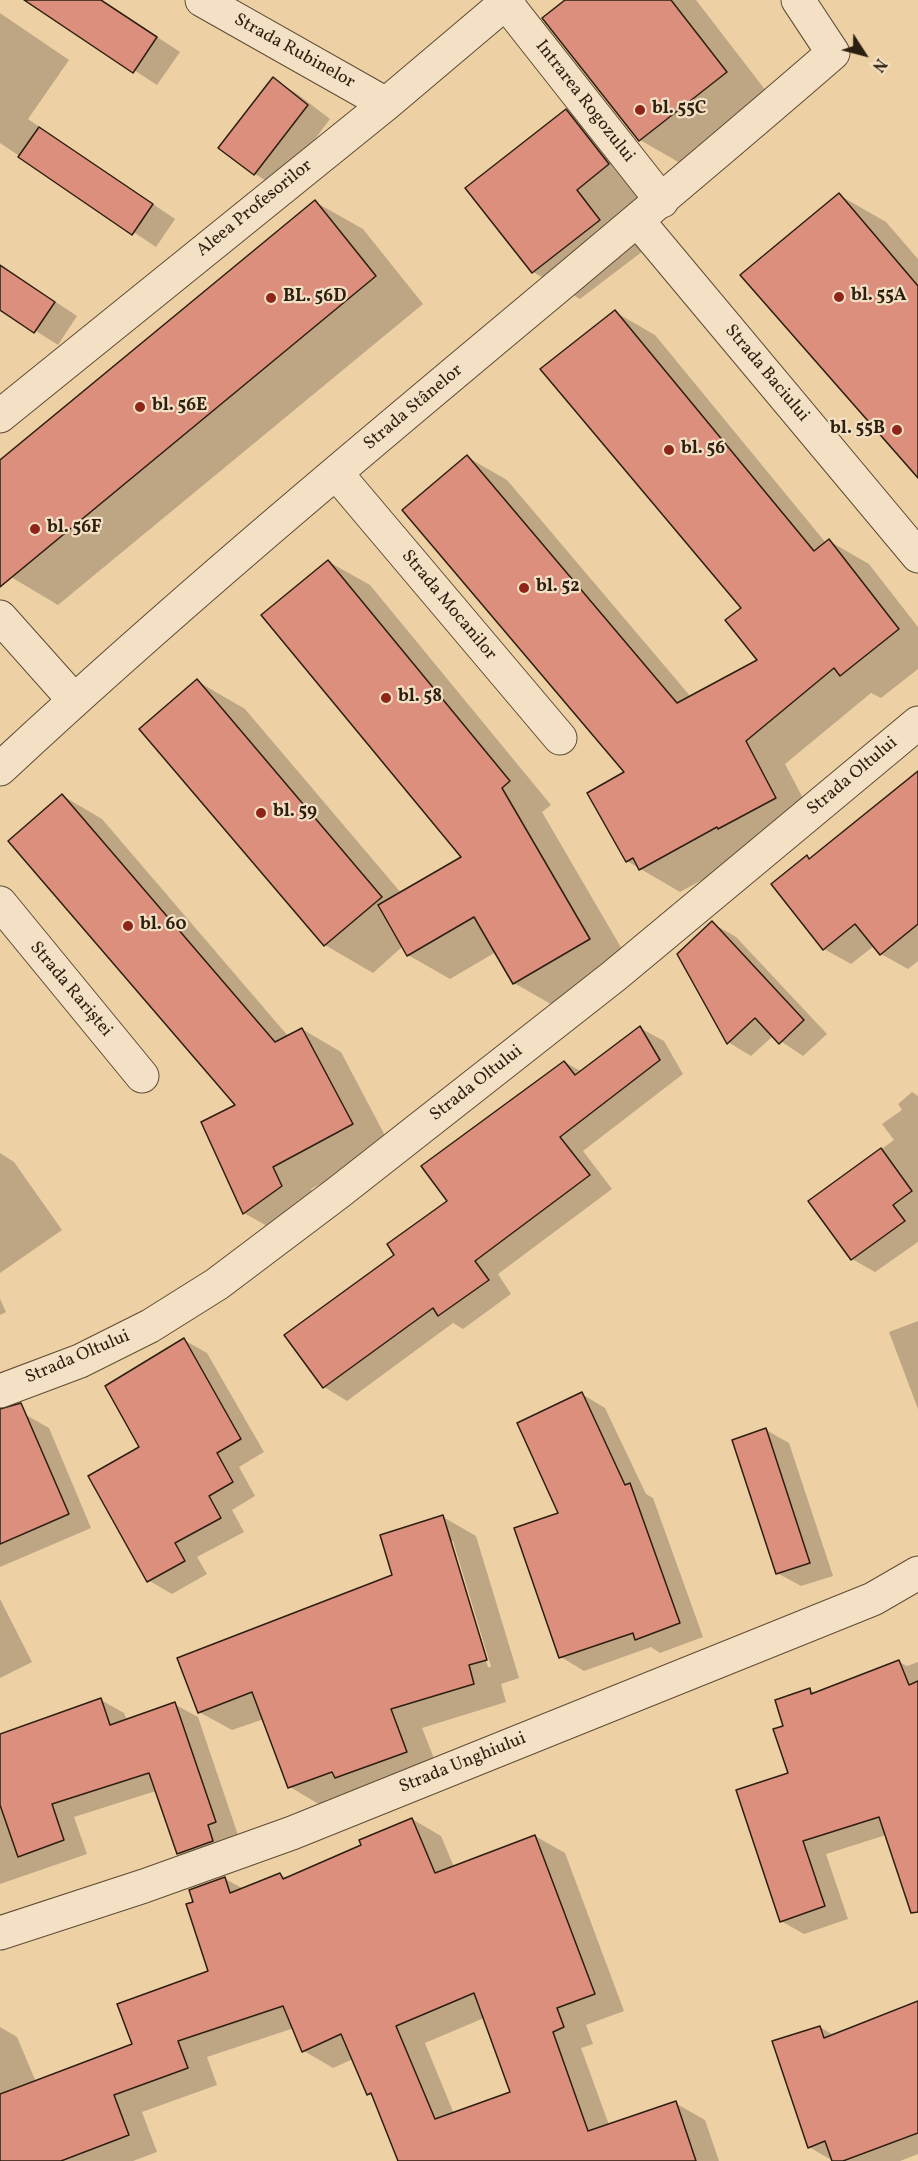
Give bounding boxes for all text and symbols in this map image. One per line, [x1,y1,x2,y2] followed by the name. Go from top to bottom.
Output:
[230,10,358,94] street label: Strada Rubinelor
[834,24,894,84] north arrow
[530,37,638,167] street label: Intrarea Rogozului
[866,53,891,76] text: N
[652,99,706,121] place label: bl. 55C
[633,103,647,117] marker: bl. 55C
[193,156,317,262] street label: Aleea Profesorilor
[851,286,907,308] place label: bl. 55A
[283,287,346,309] place label: BL. 56D
[832,290,846,304] marker: bl. 55A
[264,291,278,305] marker: BL. 56D
[719,321,813,427] street label: Strada Baciului
[360,360,468,456] street label: Strada Stânelor
[152,396,207,418] place label: bl. 56E
[133,400,147,414] marker: bl. 56E
[830,419,885,441] place label: bl. 55B
[890,423,904,437] marker: bl. 55B
[681,439,725,461] place label: bl. 56
[662,443,676,457] marker: bl. 56
[47,518,102,540] place label: bl. 56F
[28,522,42,536] marker: bl. 56F
[396,547,500,665] street label: Strada Mocanilor
[536,577,580,599] place label: bl. 52
[517,581,531,595] marker: bl. 52
[398,687,442,709] place label: bl. 58
[379,691,393,705] marker: bl. 58
[803,733,903,821] street label: Strada Oltului
[273,802,317,824] place label: bl. 59
[254,806,268,820] marker: bl. 59
[140,915,187,937] place label: bl. 60
[121,919,135,933] marker: bl. 60
[24,938,116,1042] street label: Strada Rariștei
[426,1041,528,1127] street label: Strada Oltului
[22,1326,134,1390] street label: Strada Oltului
[396,1729,530,1799] street label: Strada Unghiului

